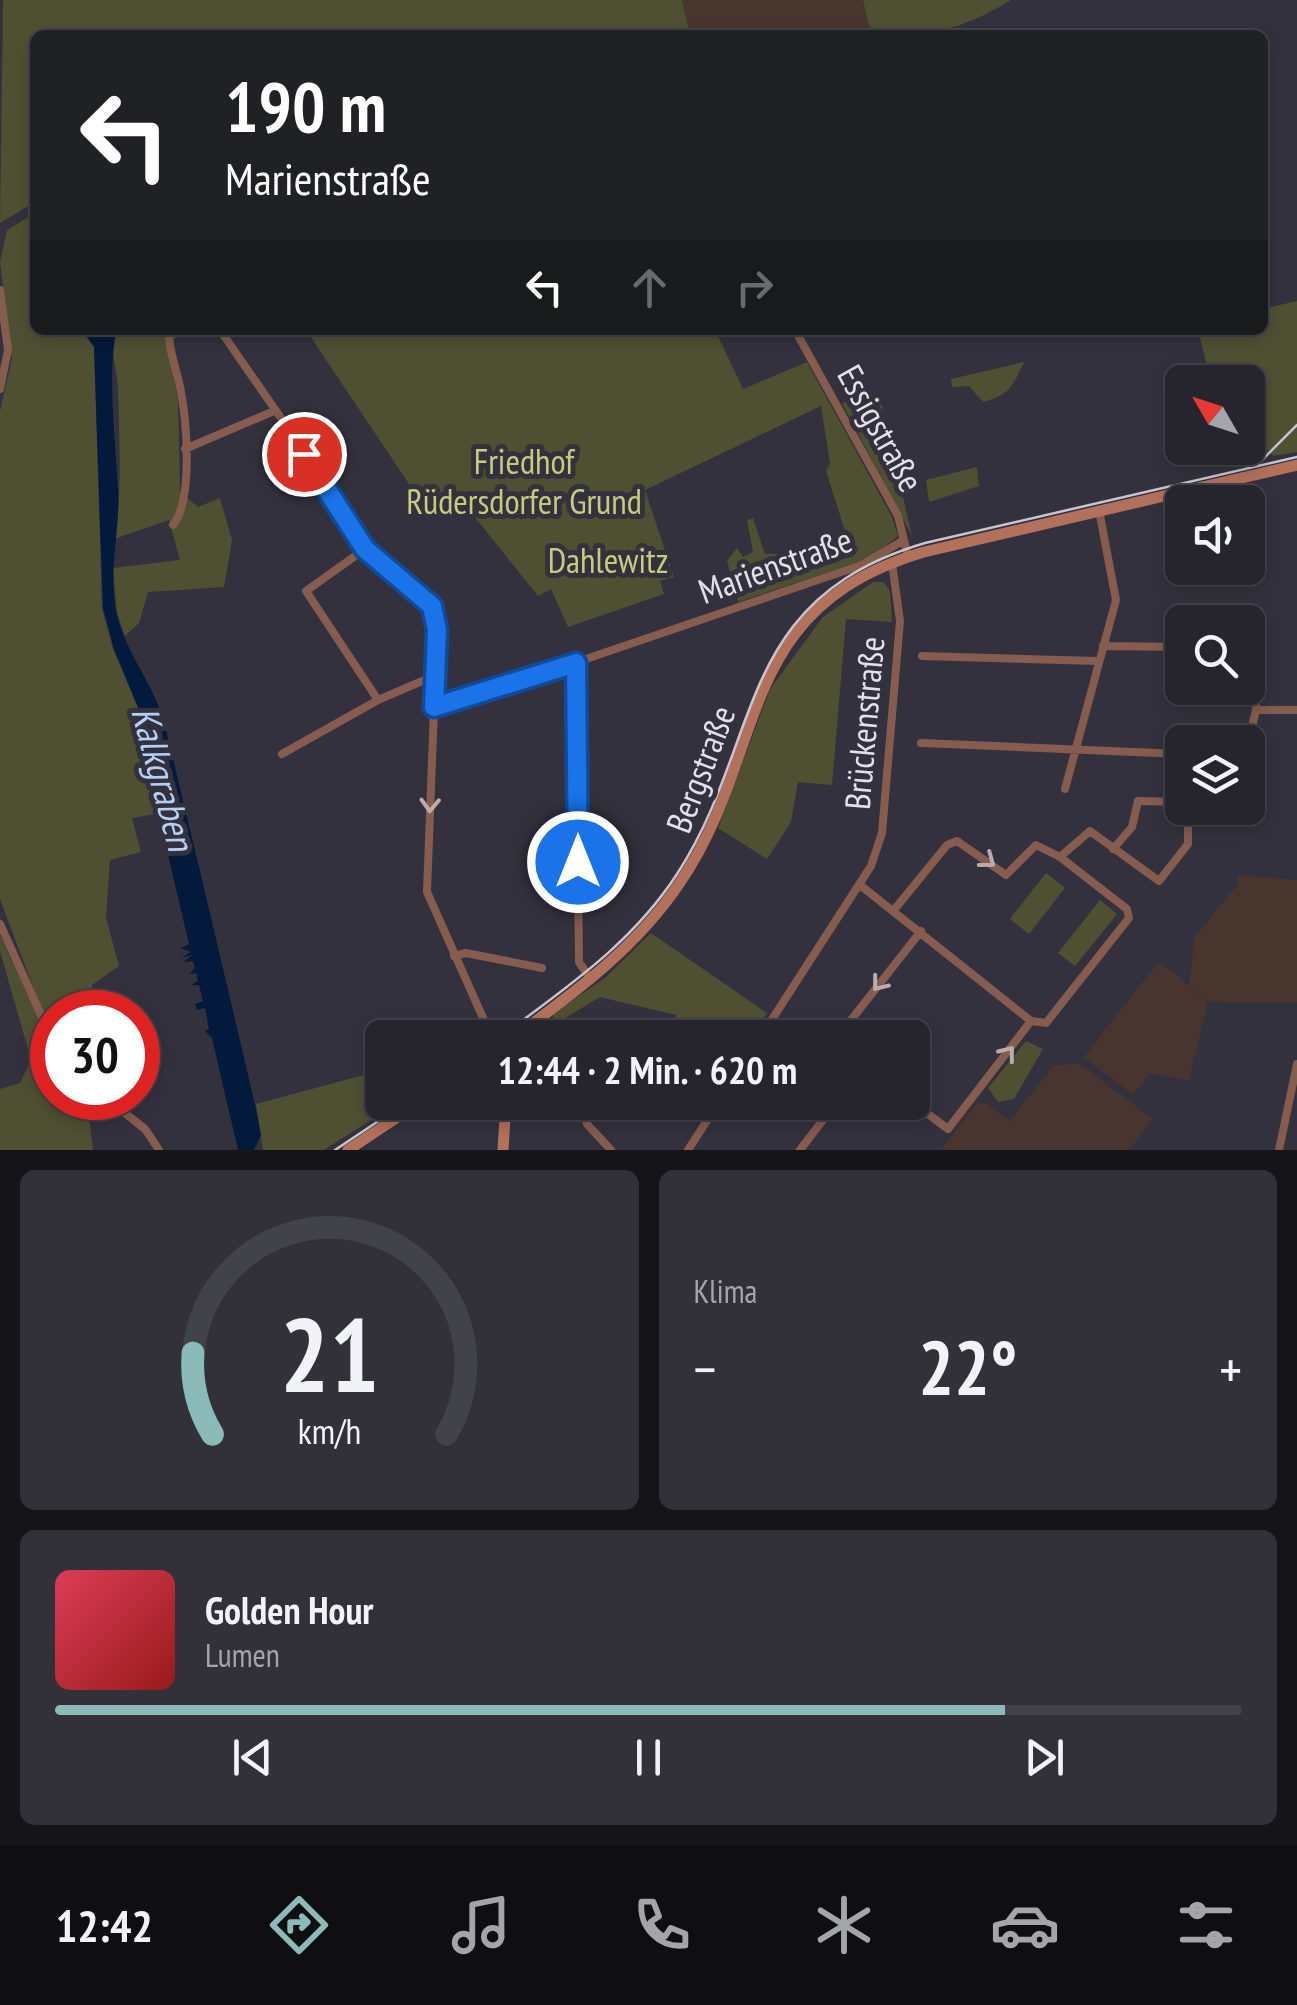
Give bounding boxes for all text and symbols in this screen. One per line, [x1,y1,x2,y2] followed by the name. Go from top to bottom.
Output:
[225,61,386,151] text: 190 m
[60,70,190,200] icon: left
[225,149,431,207] text: Marienstraße
[517,260,572,315] icon: left
[622,260,677,315] icon: ahead
[727,260,782,315] icon: right
[827,357,935,499] street label: Essigstraße
[1165,365,1265,465] north arrow
[1165,365,1265,825] map controls
[262,412,347,497] pin
[277,427,332,482] icon: arrive
[406,438,642,524] park label: Friedhof Rüdersdorfer Grund
[1165,485,1265,585] button: sound
[692,516,858,614] street label: Marienstraße
[548,537,668,583] park label: Dahlewitz
[1165,605,1265,705] button: search
[834,635,894,811] street label: Brückenstraße
[655,699,745,839] street label: Bergstraße
[121,701,207,858] water label: Kalkgraben
[1165,725,1265,825] button: layers
[420,797,441,813] one-way arrow
[526,810,630,914] position arrow
[977,850,995,867] one-way arrow
[873,973,891,991] one-way arrow
[30,990,160,1120] speed limit sign: 30
[498,1045,797,1094] text: 12:44 · 2 Min. · 620 m
[996,1046,1014,1064] one-way arrow
[694,1270,757,1312] text: Klima
[280,1286,379,1421] text: 21
[918,1319,1017,1416] text: 22°
[694,1333,716,1404] text: −
[1219,1333,1242,1404] text: +
[298,1408,361,1454] text: km/h
[205,1585,374,1634] text: Golden Hour
[205,1634,280,1676] text: Lumen
[225,1730,280,1785] icon: previous
[621,1730,676,1785] icon: pause
[1017,1730,1072,1785] icon: next
[264,1890,334,1960] icon: directions
[446,1890,516,1960] icon: music
[627,1890,697,1960] icon: phone
[809,1890,879,1960] icon: climate
[990,1890,1060,1960] icon: car
[1171,1890,1241,1960] icon: filters
[56,1896,153,1954] text: 12:42

